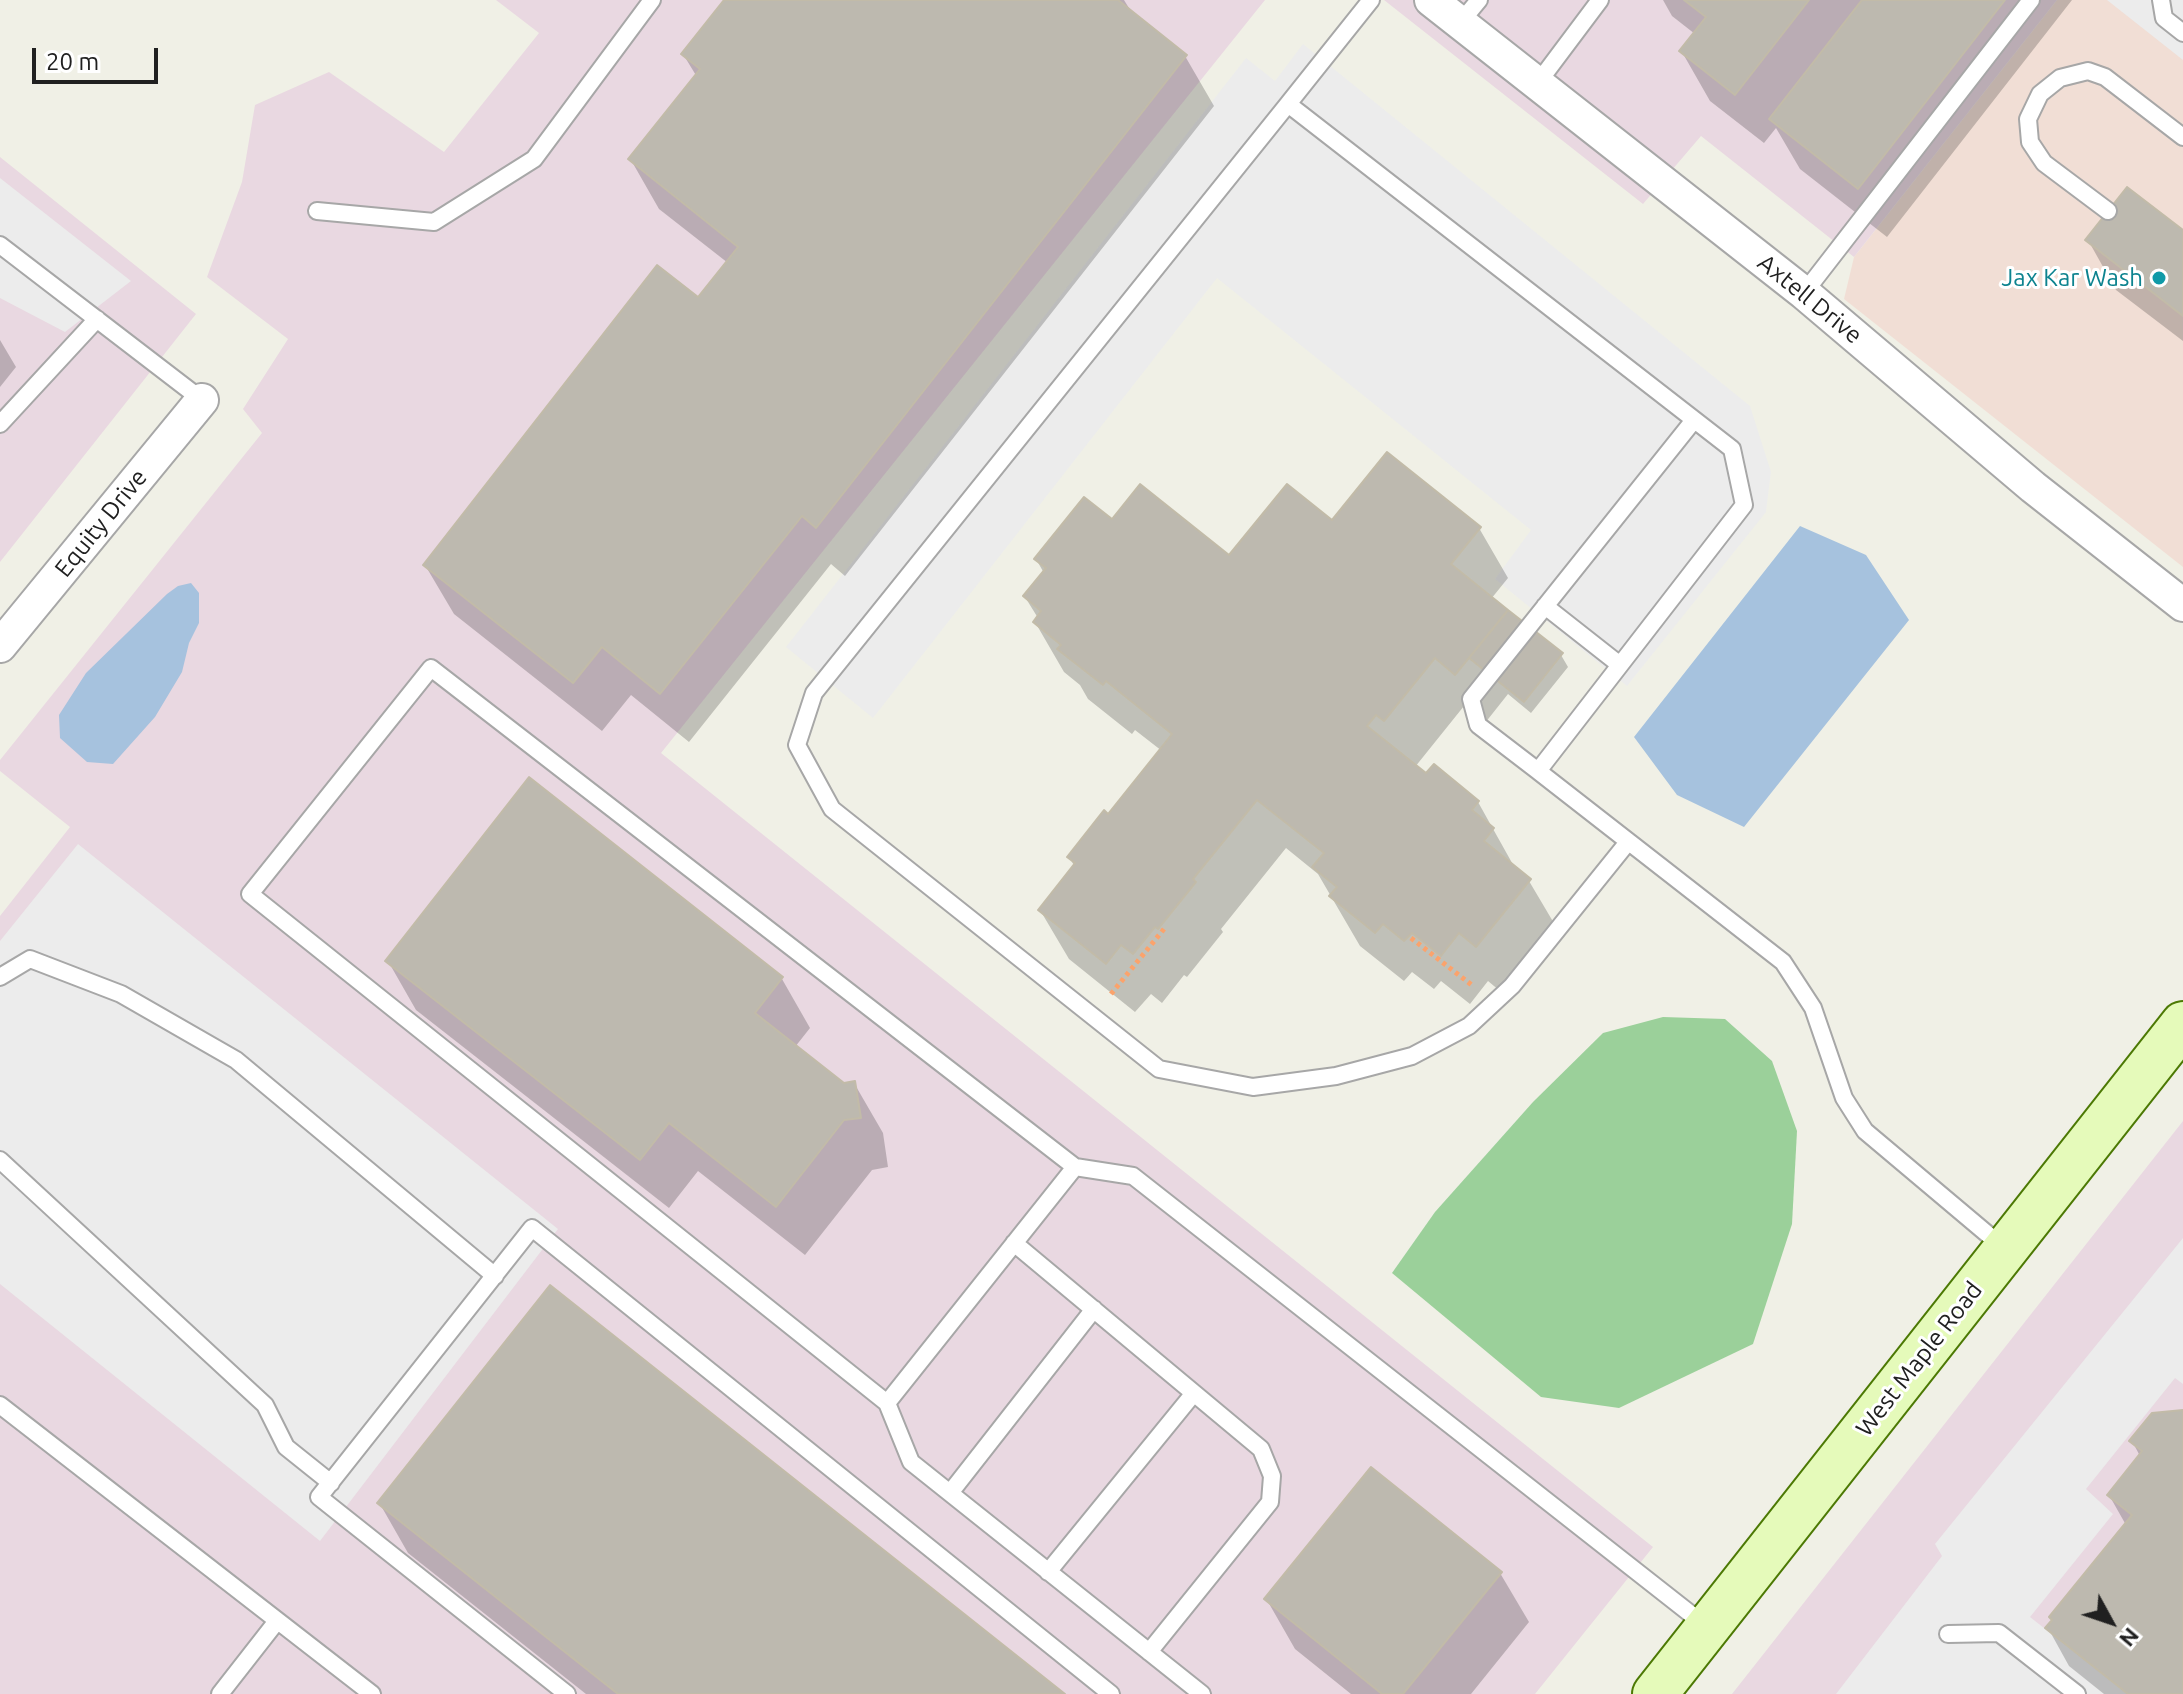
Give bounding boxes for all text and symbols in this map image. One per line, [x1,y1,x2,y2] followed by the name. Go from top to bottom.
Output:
[36,32,162,82] scale bar
[46,48,99,75] text: 20 m
[1752,248,1868,350] street label: Axtell Drive
[2002,264,2143,292] place label: Jax Kar Wash
[2150,269,2168,287] marker: Jax Kar Wash
[49,463,153,583] street label: Equity Drive
[1850,1276,1988,1442] street label: West Maple Road
[2071,1582,2151,1662] north arrow
[2115,1623,2145,1652] text: N

